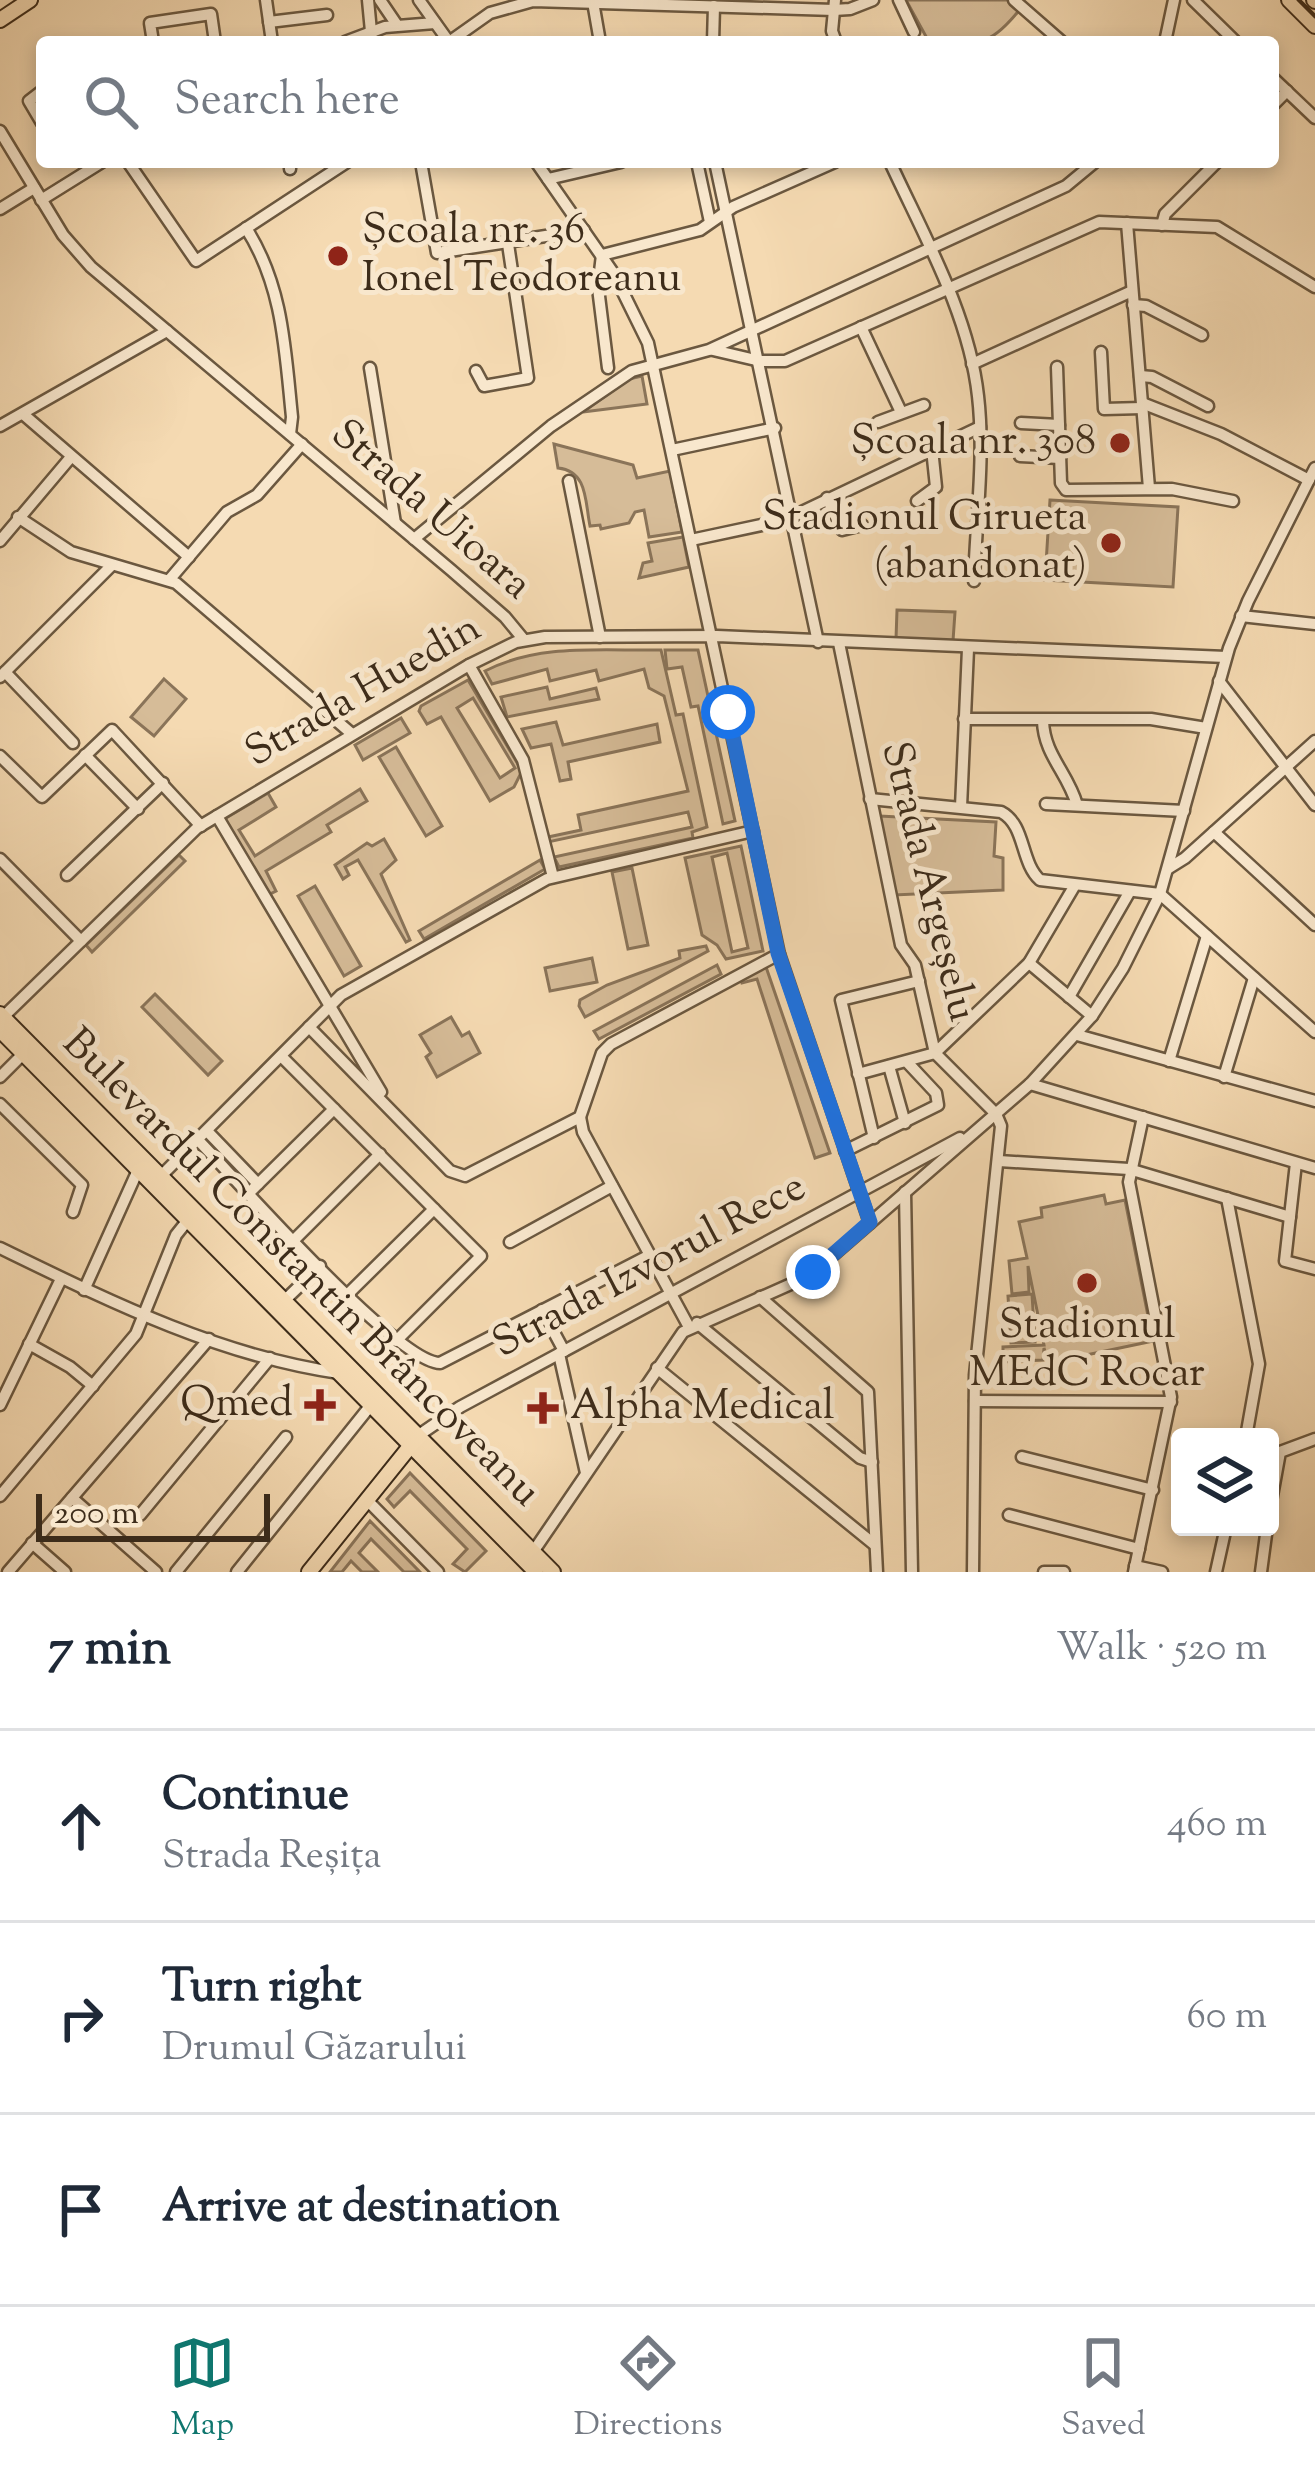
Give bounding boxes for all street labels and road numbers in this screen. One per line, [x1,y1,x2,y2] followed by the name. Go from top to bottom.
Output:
[316,407,544,615] street label: Strada Uioara
[235,600,493,784] street label: Strada Huedin
[863,736,991,1028] street label: Strada Argeșelu
[47,1016,553,1522] street label: Bulevardul Constantin Brâncoveanu
[483,1159,817,1375] street label: Strada Izvorul Rece

